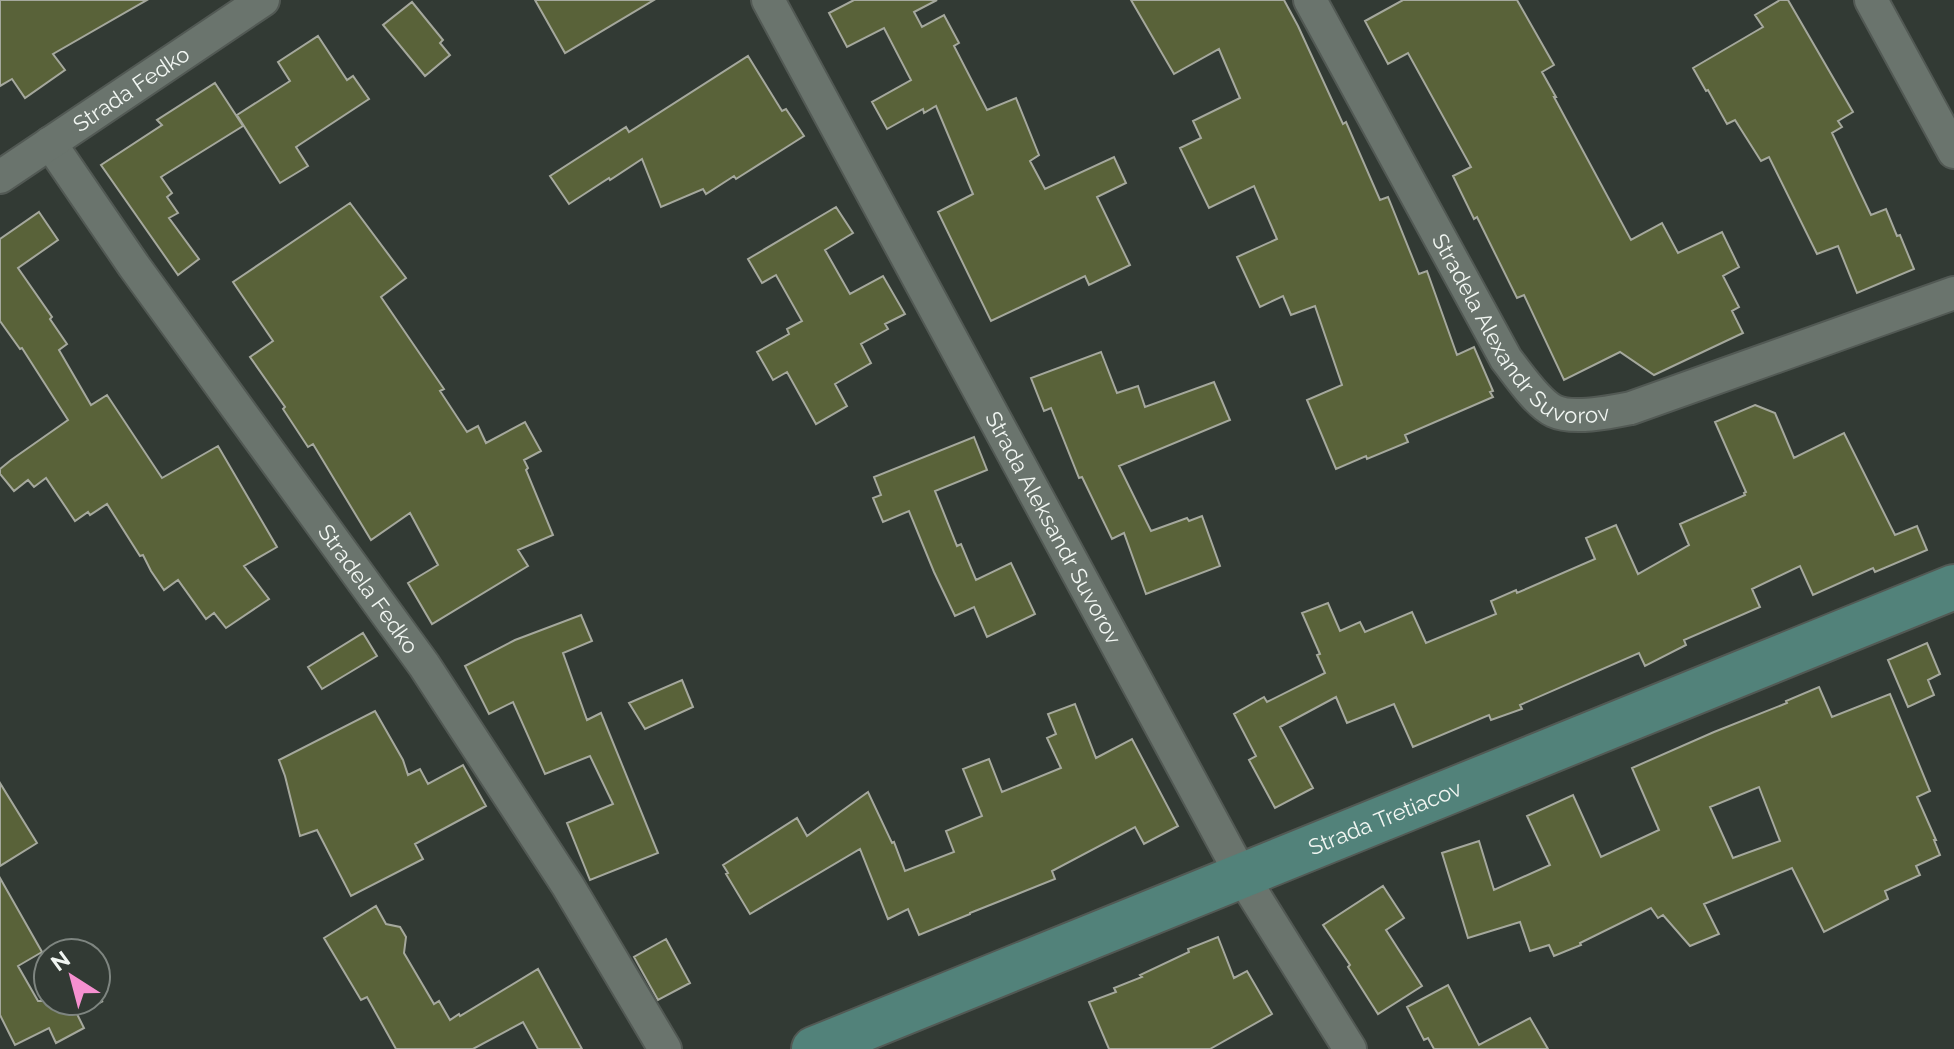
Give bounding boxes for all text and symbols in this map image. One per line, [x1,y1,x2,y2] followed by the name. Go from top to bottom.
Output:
[68,40,194,137] street label: Strada Fedko
[1427,229,1611,428] street label: Stradela Alexandr Suvorov
[980,407,1127,649] street label: Strada Aleksandr Suvorov
[313,519,424,659] street label: Stradela Fedko
[1304,775,1466,860] street label: Strada Tretiacov
[32,937,112,1017] north arrow
[46,945,75,976] text: N

